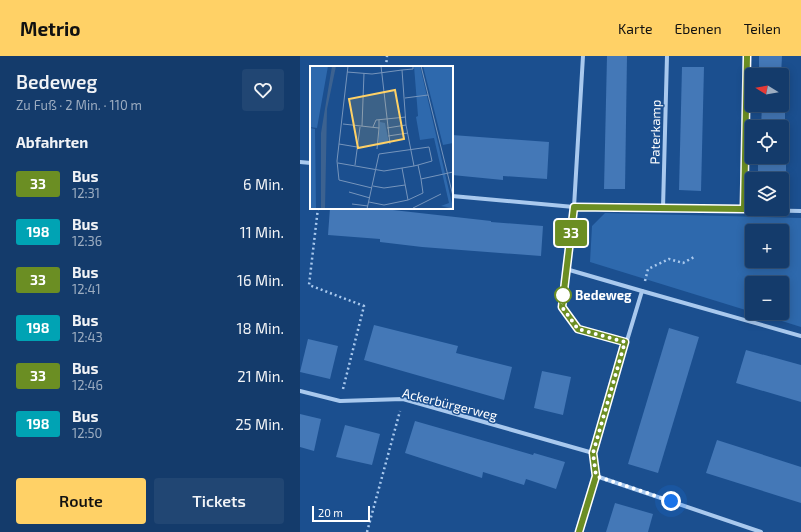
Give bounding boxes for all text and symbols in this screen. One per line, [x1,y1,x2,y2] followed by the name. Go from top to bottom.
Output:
[20,17,80,40] text: Metrio
[618,20,653,37] text: Karte
[675,20,722,37] text: Ebenen
[744,20,781,37] text: Teilen
[310,66,453,209] inset map
[745,68,789,112] north arrow
[745,68,789,320] map controls
[242,69,284,111] button: heart
[16,70,97,93] text: Bedeweg
[16,97,142,113] text: Zu Fuß · 2 Min. · 110 m
[646,100,664,164] street label: Paterkamp
[745,120,789,164] button: locate
[16,133,88,151] text: Abfahrten
[72,167,98,185] text: Bus
[745,172,789,216] button: layers
[30,175,46,192] text: 33
[243,175,284,193] text: 6 Min.
[72,185,100,201] text: 12:31
[72,215,98,233] text: Bus
[553,220,589,246] line badge: 33
[26,223,50,240] text: 198
[240,223,284,241] text: 11 Min.
[563,224,579,241] text: 33
[745,224,789,268] button: +
[72,233,102,249] text: 12:36
[72,263,98,281] text: Bus
[30,271,46,288] text: 33
[237,271,284,289] text: 16 Min.
[745,276,789,320] button: −
[72,281,101,297] text: 12:41
[554,286,572,304] marker: Bedeweg
[575,287,632,303] place label: Bedeweg
[72,311,98,329] text: Bus
[26,319,50,336] text: 198
[237,319,284,337] text: 18 Min.
[72,329,103,345] text: 12:43
[72,359,98,377] text: Bus
[30,367,46,384] text: 33
[237,367,284,385] text: 21 Min.
[72,377,103,393] text: 12:46
[401,384,499,424] street label: Ackerbürgerweg
[72,407,98,425] text: Bus
[26,415,50,432] text: 198
[235,415,284,433] text: 25 Min.
[72,425,102,441] text: 12:50
[16,478,146,524] button: Route
[154,478,284,524] button: Tickets
[661,491,681,511] your location
[312,504,370,523] scale bar
[318,506,343,519] text: 20 m

